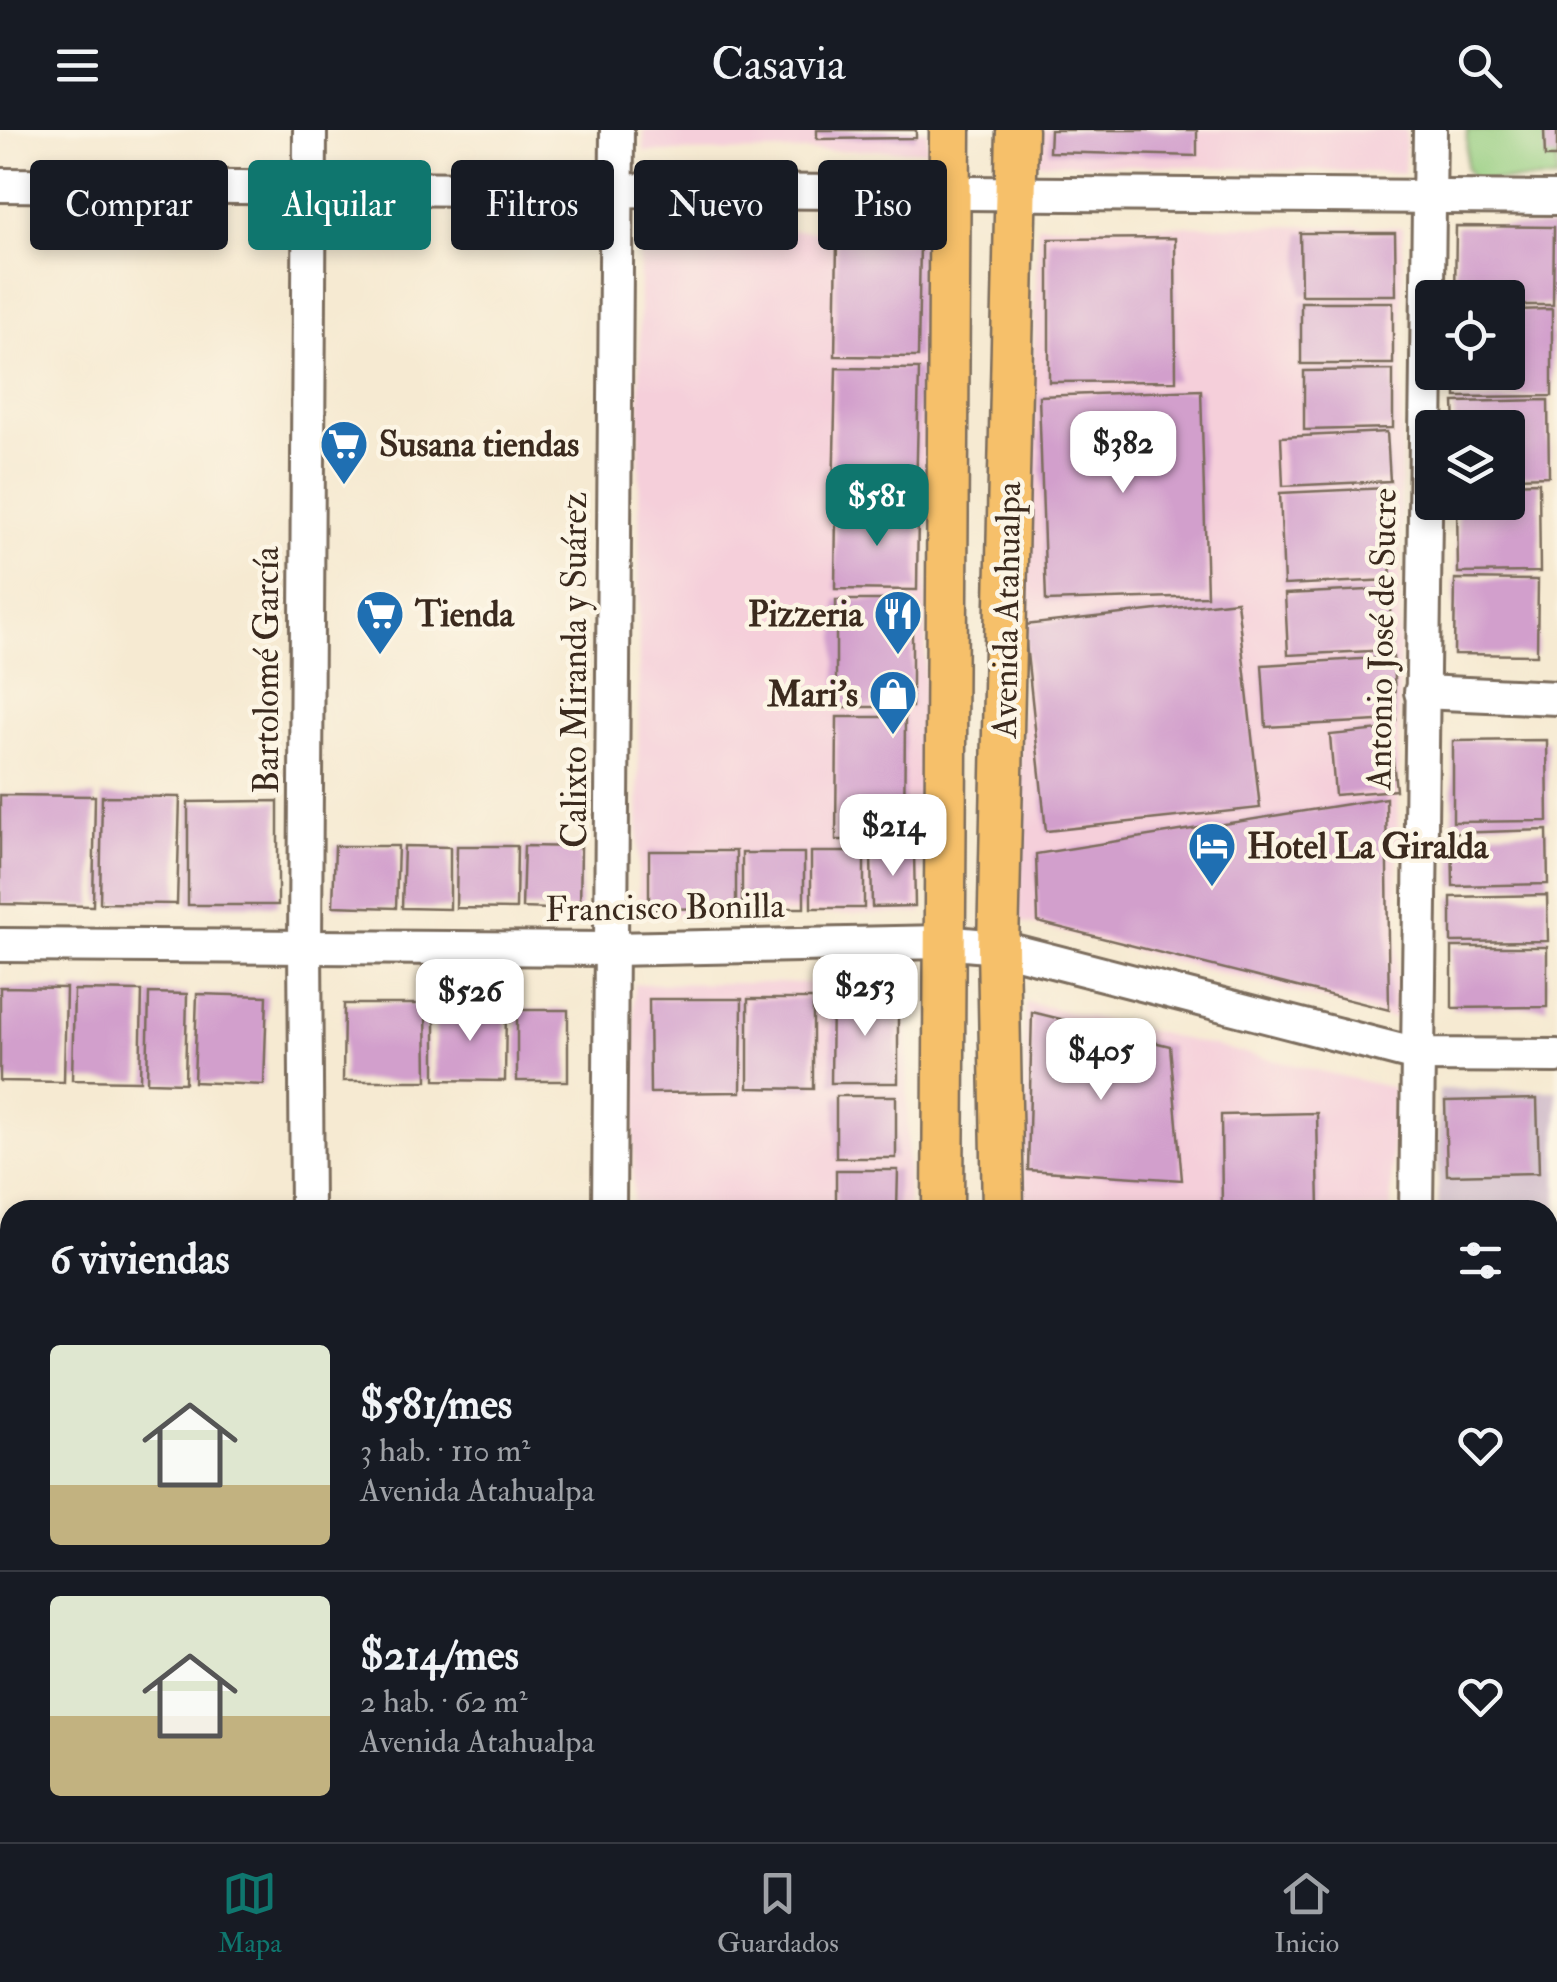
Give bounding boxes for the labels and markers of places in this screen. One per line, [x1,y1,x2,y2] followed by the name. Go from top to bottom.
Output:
[1064,411,1182,496] pin: $382
[318,418,370,486] supermarket icon: Susana tiendas
[379,423,579,467] place label: Susana tiendas
[818,464,936,549] pin: $581
[354,588,406,656] supermarket icon: Tienda
[872,588,924,656] restaurant icon: Pizzeria
[414,593,516,637] place label: Tienda
[748,593,865,637] place label: Pizzeria
[867,668,919,736] shop icon: Mari's
[766,673,858,717] place label: Mari's
[834,794,952,879] pin: $214
[1186,820,1238,888] hotel icon: Hotel La Giralda
[1247,825,1490,869] place label: Hotel La Giralda
[806,954,924,1039] pin: $253
[411,959,529,1044] pin: $526
[1042,1018,1160,1103] pin: $405

